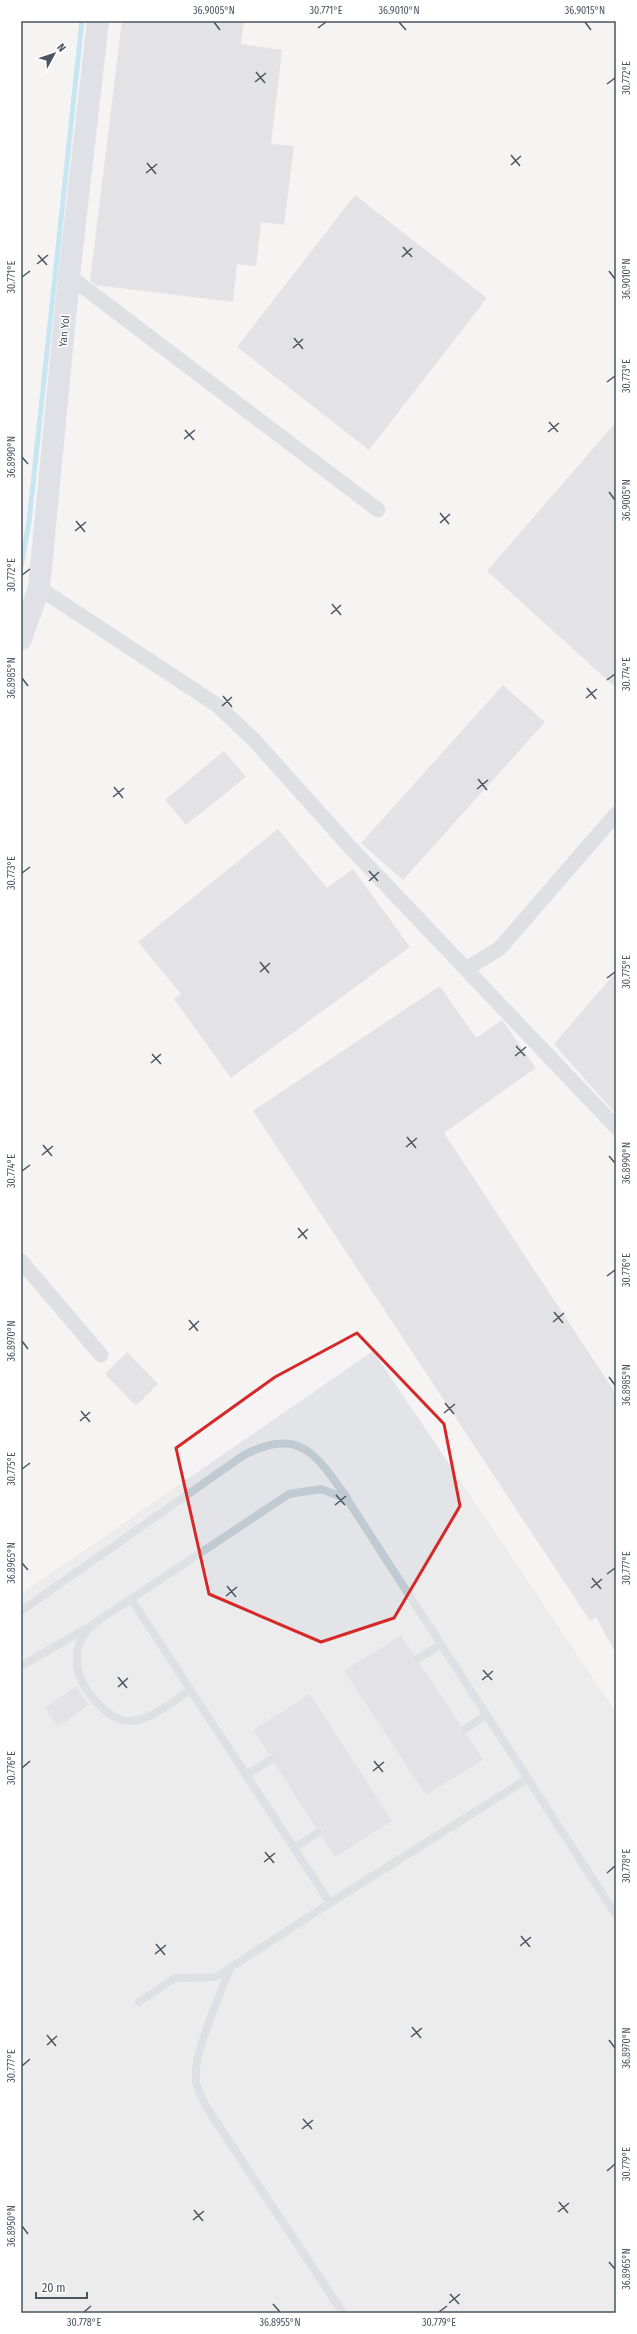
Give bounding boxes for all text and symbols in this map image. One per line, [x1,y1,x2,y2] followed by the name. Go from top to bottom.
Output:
[193,5,235,17] text: 36.9005°N
[309,5,343,17] text: 30.771°E
[378,5,420,17] text: 36.9010°N
[565,5,605,17] text: 36.9015°N
[34,34,74,74] north arrow
[54,41,68,55] text: N
[621,61,633,95] text: 30.772°E
[621,258,633,300] text: 36.9010°N
[6,260,18,294] text: 30.771°E
[56,314,73,348] street label: Yan Yol
[621,359,633,393] text: 30.773°E
[6,436,18,478] text: 36.8990°N
[621,479,633,521] text: 36.9005°N
[6,558,18,592] text: 30.772°E
[6,657,18,699] text: 36.8985°N
[621,657,633,691] text: 30.774°E
[6,856,18,890] text: 30.773°E
[621,955,633,989] text: 30.775°E
[621,1142,633,1184] text: 36.8990°N
[6,1154,18,1188] text: 30.774°E
[621,1253,633,1287] text: 30.776°E
[6,1320,18,1362] text: 36.8970°N
[621,1364,633,1406] text: 36.8985°N
[6,1452,18,1486] text: 30.775°E
[6,1542,18,1584] text: 36.8965°N
[621,1551,633,1585] text: 30.777°E
[6,1751,18,1785] text: 30.776°E
[621,1849,633,1883] text: 30.778°E
[621,2027,633,2069] text: 36.8970°N
[6,2049,18,2083] text: 30.777°E
[621,2147,633,2181] text: 30.779°E
[6,2205,18,2247] text: 36.8950°N
[621,2248,633,2290] text: 36.8965°N
[36,2274,87,2300] scale bar
[42,2281,66,2295] text: 20 m
[67,2317,101,2329] text: 30.778°E
[259,2317,301,2329] text: 36.8955°N
[422,2317,456,2329] text: 30.779°E

